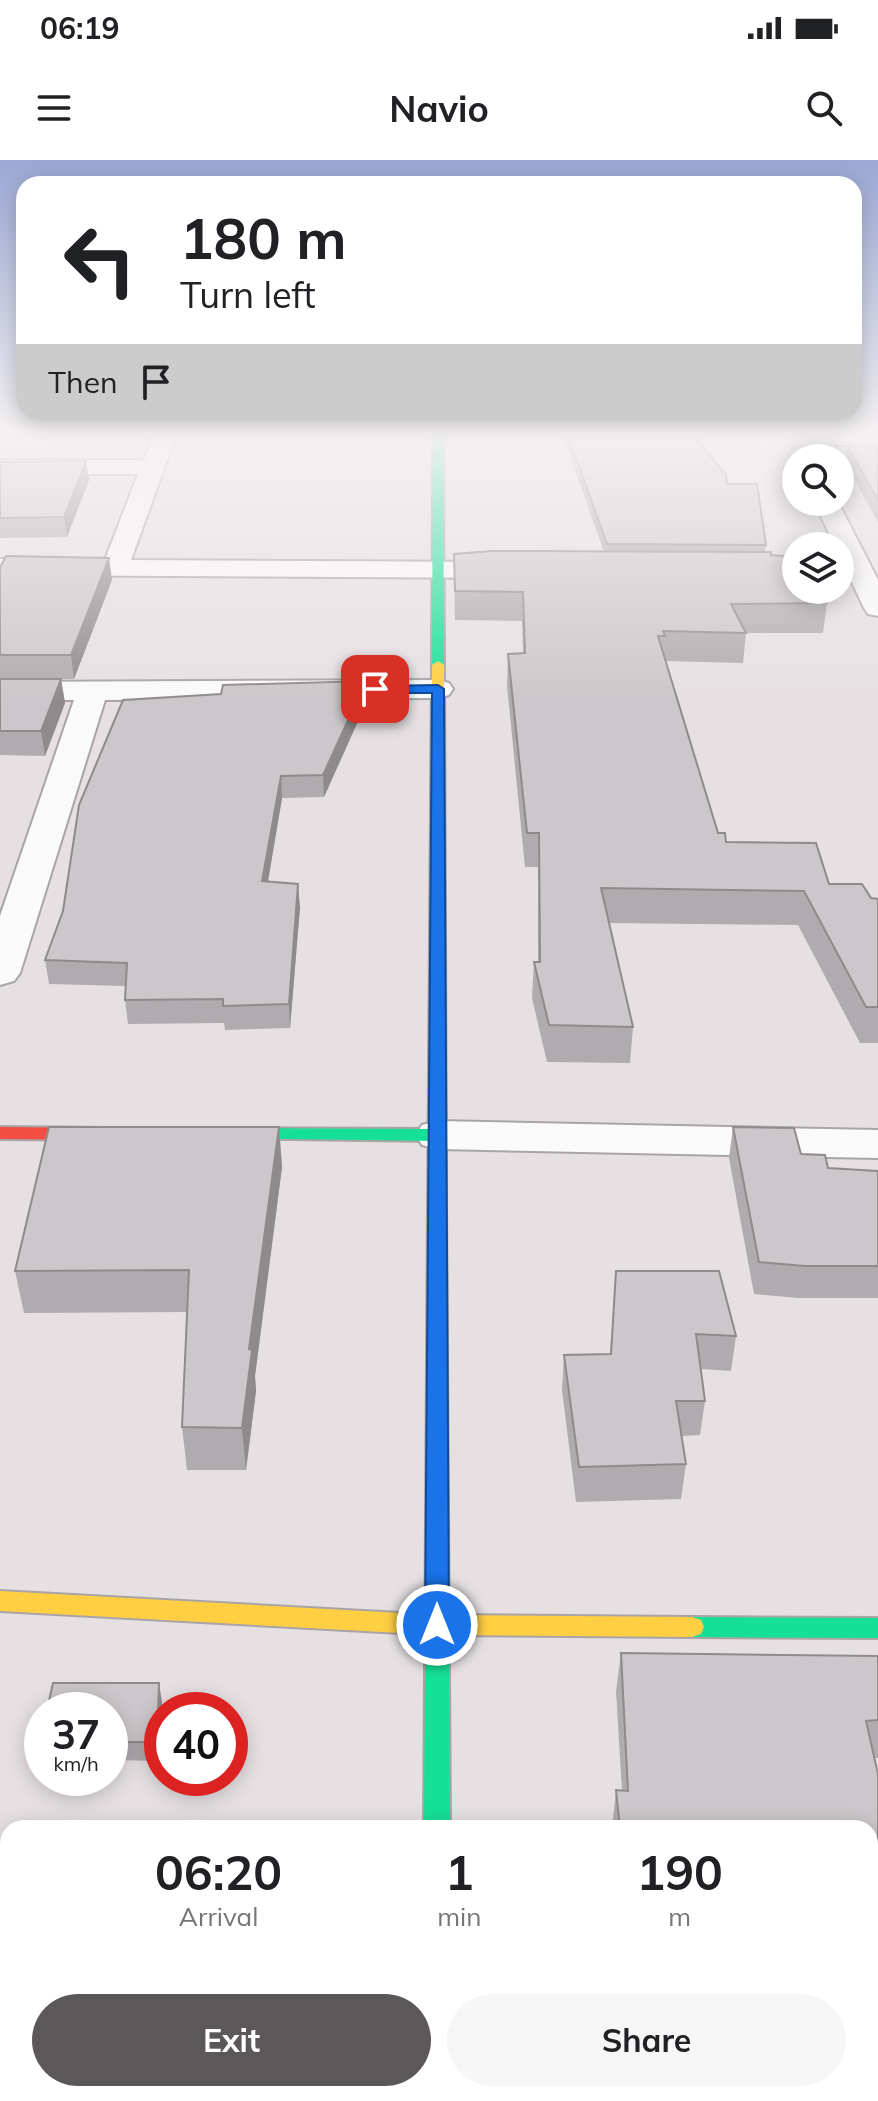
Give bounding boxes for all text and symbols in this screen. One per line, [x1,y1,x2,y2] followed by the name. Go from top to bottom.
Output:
[40,9,119,47] text: 06:19
[32,86,76,130] icon: menu
[389,86,489,131] text: Navio
[802,86,846,130] icon: search
[180,203,347,273] text: 180 m
[48,208,152,312] icon: left
[180,272,316,317] text: Turn left
[134,360,178,404] icon: arrive
[48,363,118,401] text: Then
[782,444,854,604] map controls
[782,444,854,516] button: search
[782,532,854,604] button: layers
[341,655,409,723] pin
[353,667,397,711] icon: arrive
[395,1583,479,1667] position arrow
[144,1692,248,1796] speed limit sign: 40
[52,1709,100,1759] text: 37
[53,1751,99,1776] text: km/h
[155,1842,282,1902] text: 06:20
[445,1842,474,1902] text: 1
[637,1842,723,1902] text: 190
[179,1900,258,1933] text: Arrival
[437,1900,481,1933] text: min
[668,1900,691,1933] text: m
[32,1994,431,2086] button: Exit
[447,1994,846,2086] button: Share

